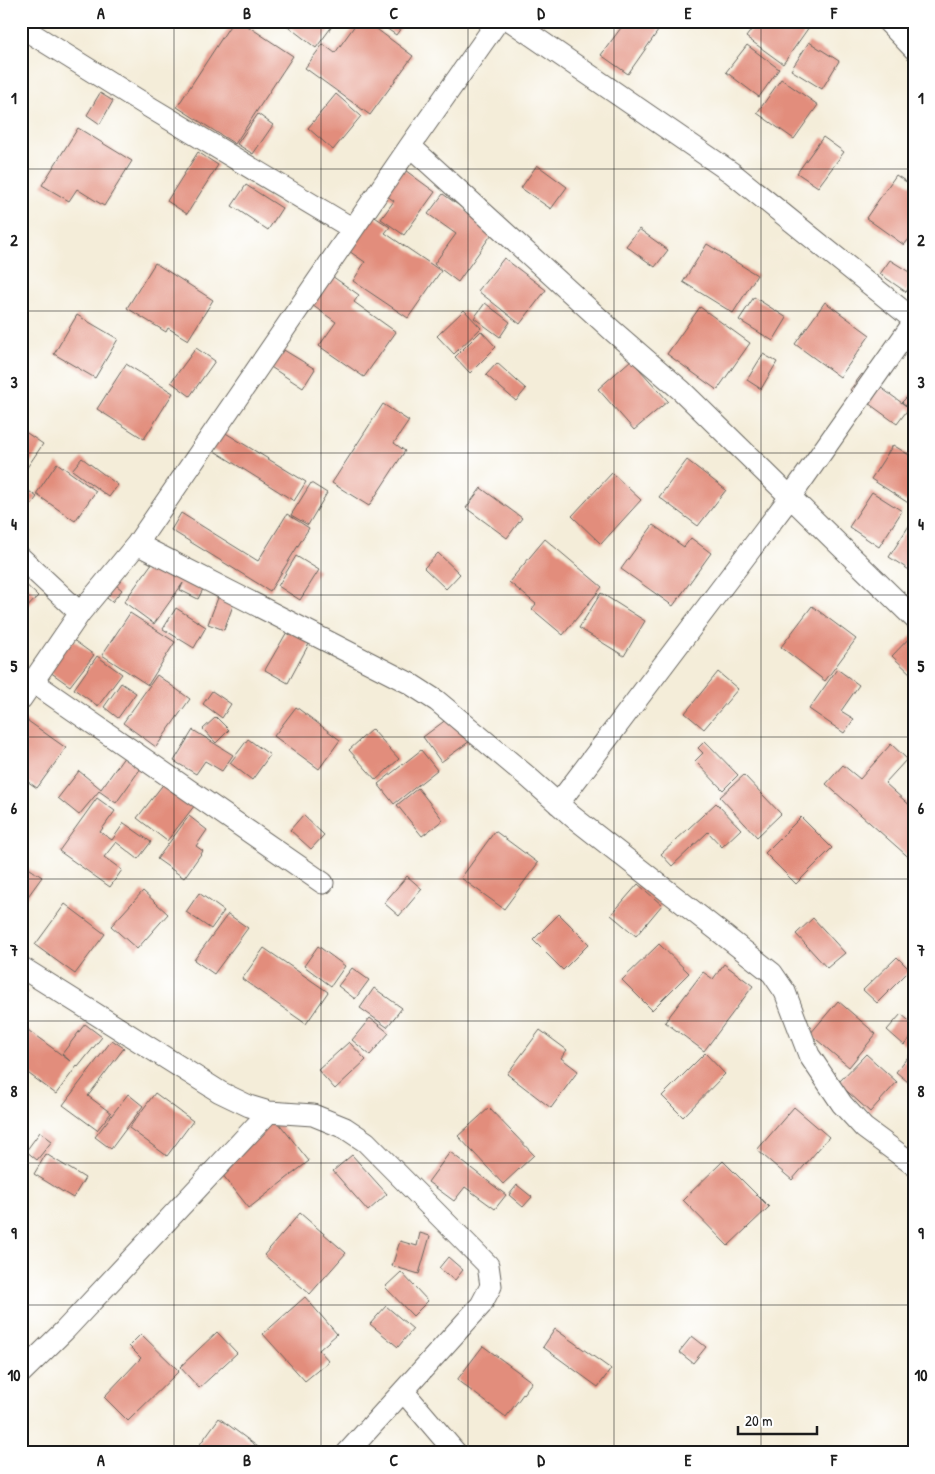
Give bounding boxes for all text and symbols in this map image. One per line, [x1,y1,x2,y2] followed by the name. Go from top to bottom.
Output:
[97,2,105,24] text: A
[243,2,251,24] text: B
[390,2,399,24] text: C
[537,2,545,24] text: D
[684,2,692,24] text: E
[830,2,838,24] text: F
[11,87,17,109] text: 1
[918,87,924,109] text: 1
[10,229,18,251] text: 2
[917,229,925,251] text: 2
[10,371,18,393] text: 3
[917,371,925,393] text: 3
[11,513,17,535] text: 4
[918,513,924,535] text: 4
[11,655,18,677] text: 5
[918,655,925,677] text: 5
[11,797,18,819] text: 6
[918,797,925,819] text: 6
[9,939,18,961] text: 7
[916,939,925,961] text: 7
[11,1080,18,1102] text: 8
[918,1080,925,1102] text: 8
[11,1222,17,1244] text: 9
[918,1222,924,1244] text: 9
[8,1364,20,1386] text: 10
[915,1364,927,1386] text: 10
[738,1404,816,1436] scale bar
[745,1410,772,1431] text: 20 m
[97,1449,105,1471] text: A
[243,1449,251,1471] text: B
[390,1449,399,1471] text: C
[537,1449,545,1471] text: D
[684,1449,692,1471] text: E
[830,1449,838,1471] text: F

